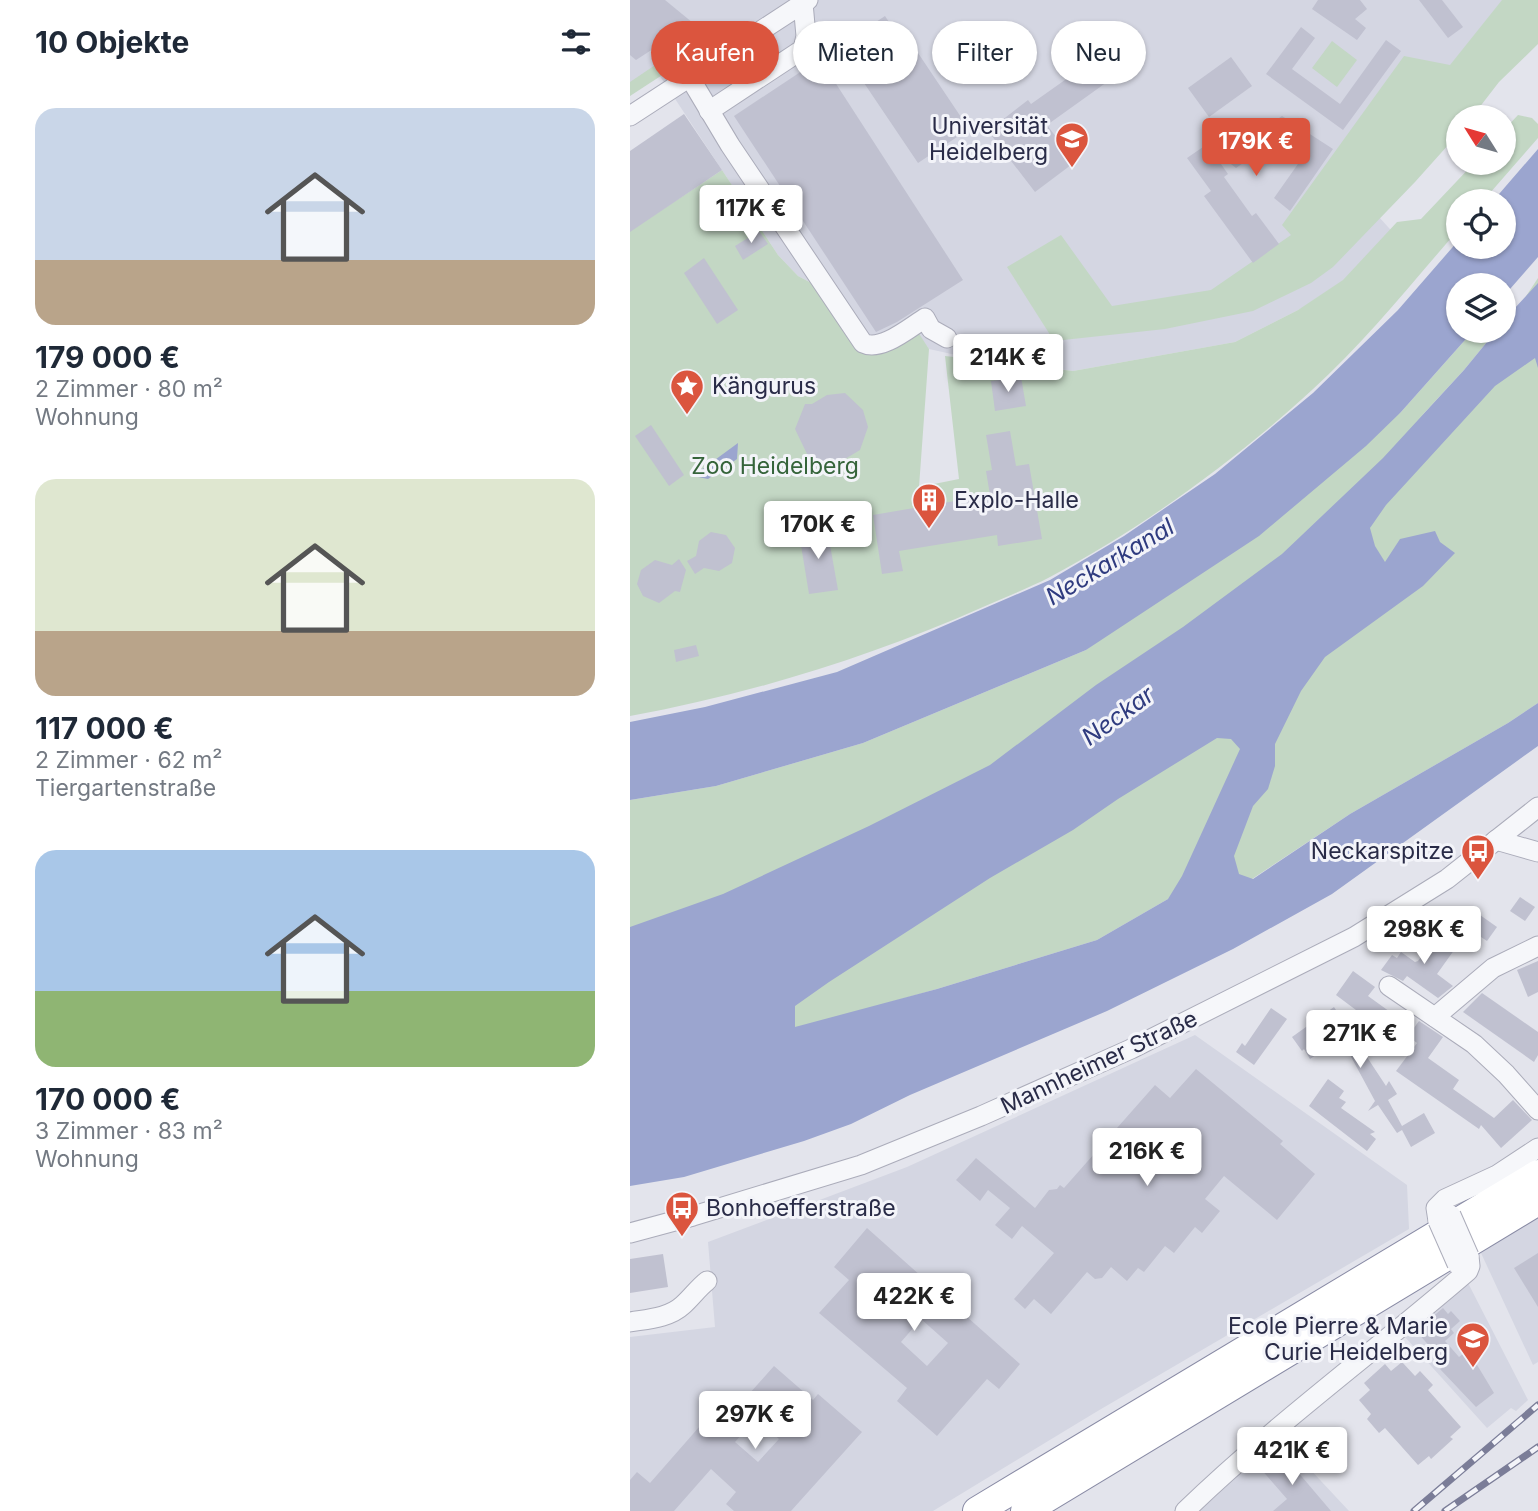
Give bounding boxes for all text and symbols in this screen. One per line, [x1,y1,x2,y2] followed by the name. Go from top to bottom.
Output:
[651,21,779,84] chip: Kaufen
[793,21,918,84] chip: Mieten
[932,21,1037,84] chip: Filter
[1051,21,1146,84] chip: Neu
[557,23,595,61] icon: filters
[35,24,189,60] text: 10 Objekte
[1446,105,1516,175] north arrow
[1446,105,1516,343] map controls
[929,112,1048,166] place label: Universität Heidelberg
[1199,118,1313,178] pin: 179K €
[1053,120,1091,169] school or university icon: Universität Heidelberg
[1218,127,1294,155] text: 179K €
[252,154,378,280] icon: home
[694,186,808,245] pin: 117K €
[1446,189,1516,259] button: locate
[716,194,786,222] text: 117K €
[1446,273,1516,343] button: layers
[951,334,1065,394] pin: 214K €
[35,339,180,375] text: 179 000 €
[969,343,1047,371] text: 214K €
[668,367,706,416] place icon: Kängurus
[712,372,816,400] place label: Kängurus
[35,375,223,403] text: 2 Zimmer · 80 m²
[35,403,139,431] text: Wohnung
[691,452,859,480] park label: Zoo Heidelberg
[910,481,948,530] building icon: Explo-Halle
[954,486,1079,514] place label: Explo-Halle
[761,502,875,561] pin: 170K €
[780,510,856,538] text: 170K €
[1040,512,1179,611] water label: Neckarkanal
[252,525,378,651] icon: home
[1076,679,1160,751] water label: Neckar
[35,710,174,746] text: 117 000 €
[35,746,223,774] text: 2 Zimmer · 62 m²
[35,774,216,802] text: Tiergartenstraße
[1459,832,1497,881] bus stop icon: Neckarspitze
[1311,837,1454,865] place label: Neckarspitze
[252,896,378,1022] icon: home
[1367,906,1481,966] pin: 298K €
[1383,915,1465,943] text: 298K €
[996,1004,1202,1120] street label: Mannheimer Straße
[1303,1010,1417,1070] pin: 271K €
[1322,1019,1398,1047] text: 271K €
[35,1081,181,1117] text: 170 000 €
[35,1117,223,1145] text: 3 Zimmer · 83 m²
[1090,1128,1204,1188] pin: 216K €
[1108,1137,1186,1165] text: 216K €
[35,1145,139,1173] text: Wohnung
[663,1189,701,1238] bus stop icon: Bonhoefferstraße
[706,1194,896,1222] place label: Bonhoefferstraße
[857,1274,971,1333] pin: 422K €
[873,1282,955,1310] text: 422K €
[1228,1312,1448,1366] place label: Ecole Pierre & Marie Curie Heidelberg
[1454,1320,1492,1369] school or university icon: Ecole Pierre & Marie Curie Heidelberg
[698,1392,812,1451] pin: 297K €
[715,1400,795,1428] text: 297K €
[1235,1428,1349,1487] pin: 421K €
[1253,1436,1331,1464] text: 421K €

